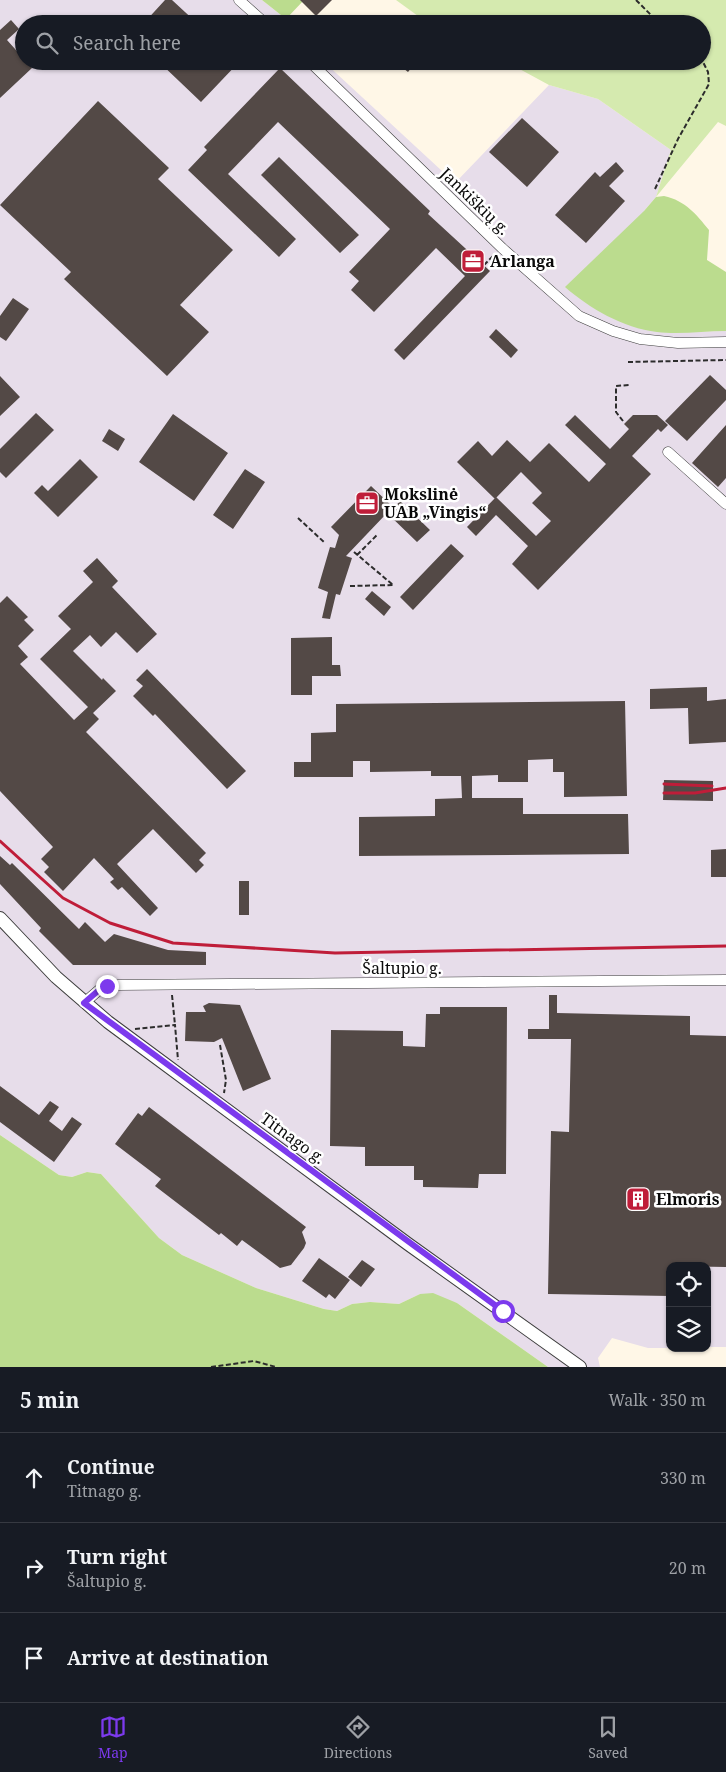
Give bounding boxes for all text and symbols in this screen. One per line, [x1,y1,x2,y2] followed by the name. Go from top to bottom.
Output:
[15,15,711,70] search box
[33,29,61,57] icon: search
[73,30,181,56] text: Search here
[435,162,514,240] street label: Jankiškių g.
[460,248,486,274] office icon: Arlanga
[490,250,555,272] place label: Arlanga
[384,483,486,523] place label: Mokslinė UAB „Vingis“
[354,490,380,516] office icon: Mokslinė UAB „Vingis“
[362,957,442,979] street label: Šaltupio g.
[96,975,119,998] route end
[256,1107,330,1169] street label: Titnago g.
[625,1186,651,1212] building icon: Elmoris
[656,1188,720,1210] place label: Elmoris
[666,1262,711,1352] map controls
[666,1262,711,1307] button: locate
[492,1300,515,1323] route start
[666,1307,711,1352] button: layers
[20,1386,79,1414] text: 5 min
[609,1389,706,1411] text: Walk · 350 m
[67,1454,155,1480] text: Continue
[20,1464,48,1492] icon: ahead
[660,1467,706,1489] text: 330 m
[67,1480,142,1502] text: Titnago g.
[67,1544,167,1570] text: Turn right
[20,1554,48,1582] icon: right
[669,1557,706,1579] text: 20 m
[67,1570,146,1592] text: Šaltupio g.
[20,1644,48,1672] icon: arrive
[67,1645,269,1671] text: Arrive at destination
[98,1713,128,1762] tab: Map
[324,1713,392,1762] tab: Directions
[588,1713,628,1762] tab: Saved

